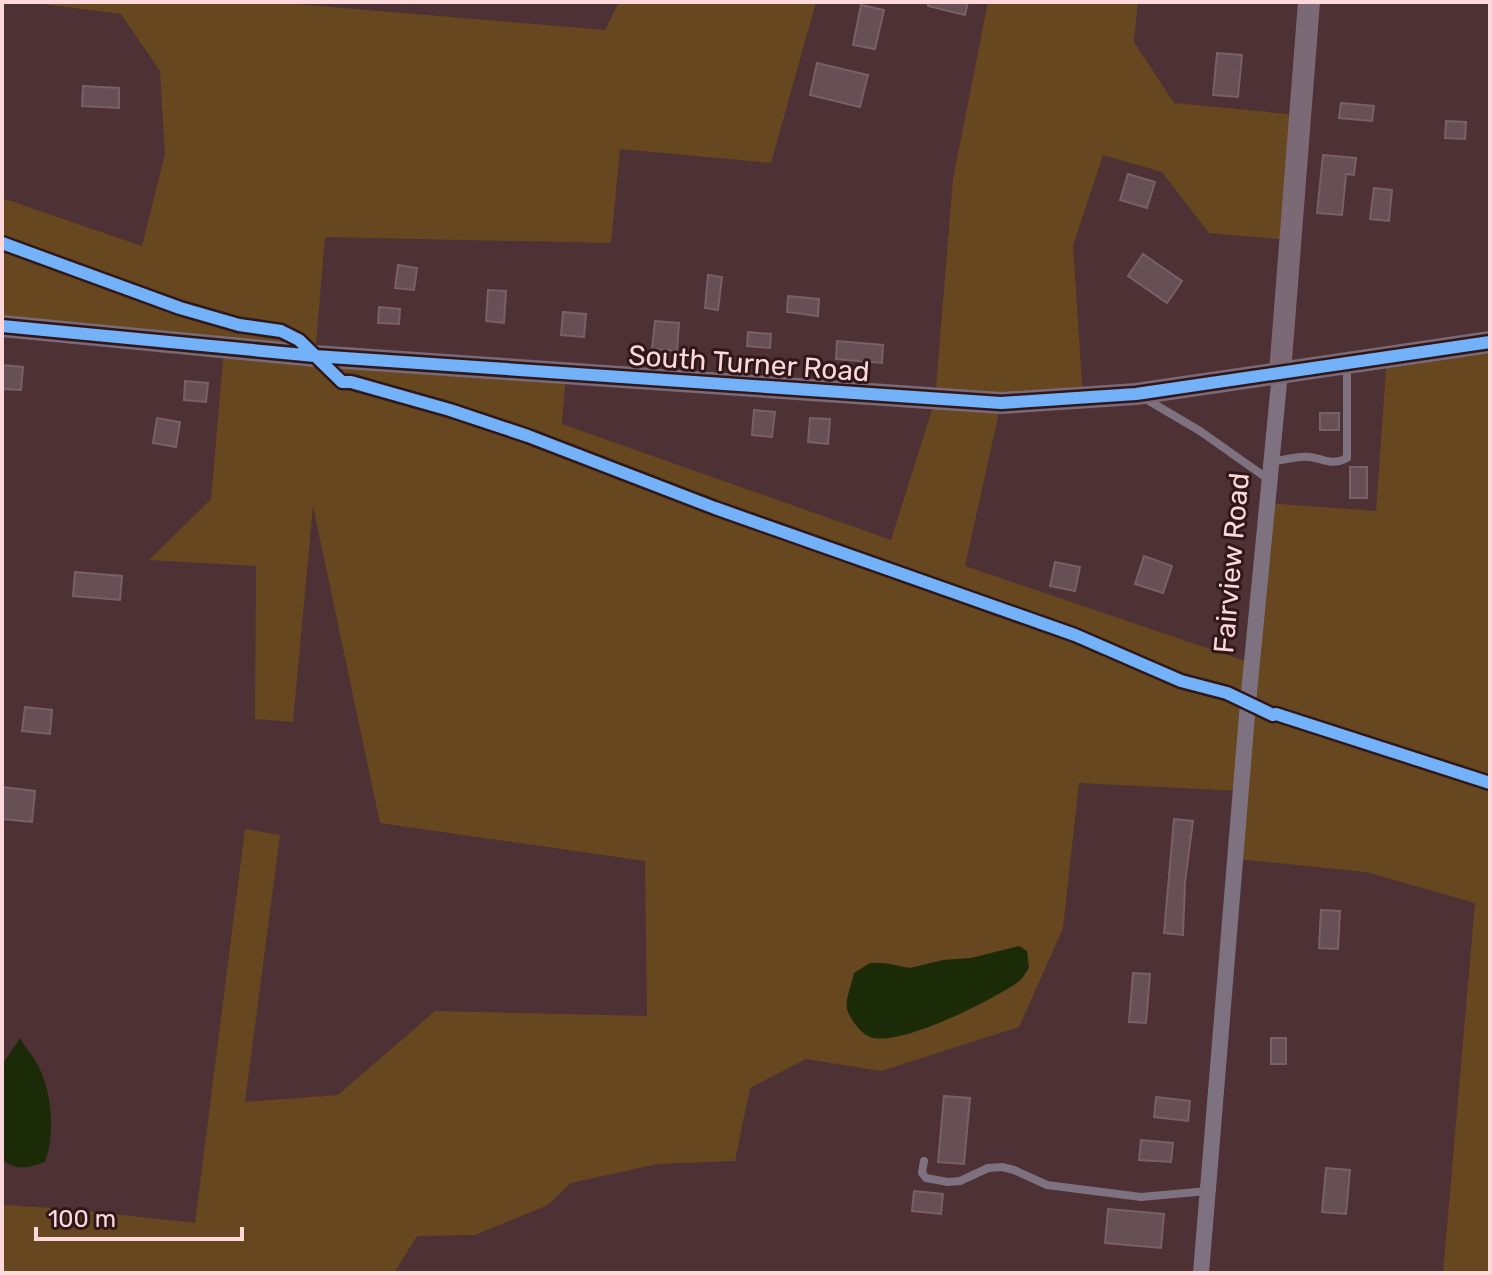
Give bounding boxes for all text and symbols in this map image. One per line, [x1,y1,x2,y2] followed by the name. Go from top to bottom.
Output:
[627,339,871,388] street label: South Turner Road
[1207,471,1256,655] street label: Fairview Road
[36,1191,242,1241] scale bar
[48,1205,116,1233] text: 100 m

